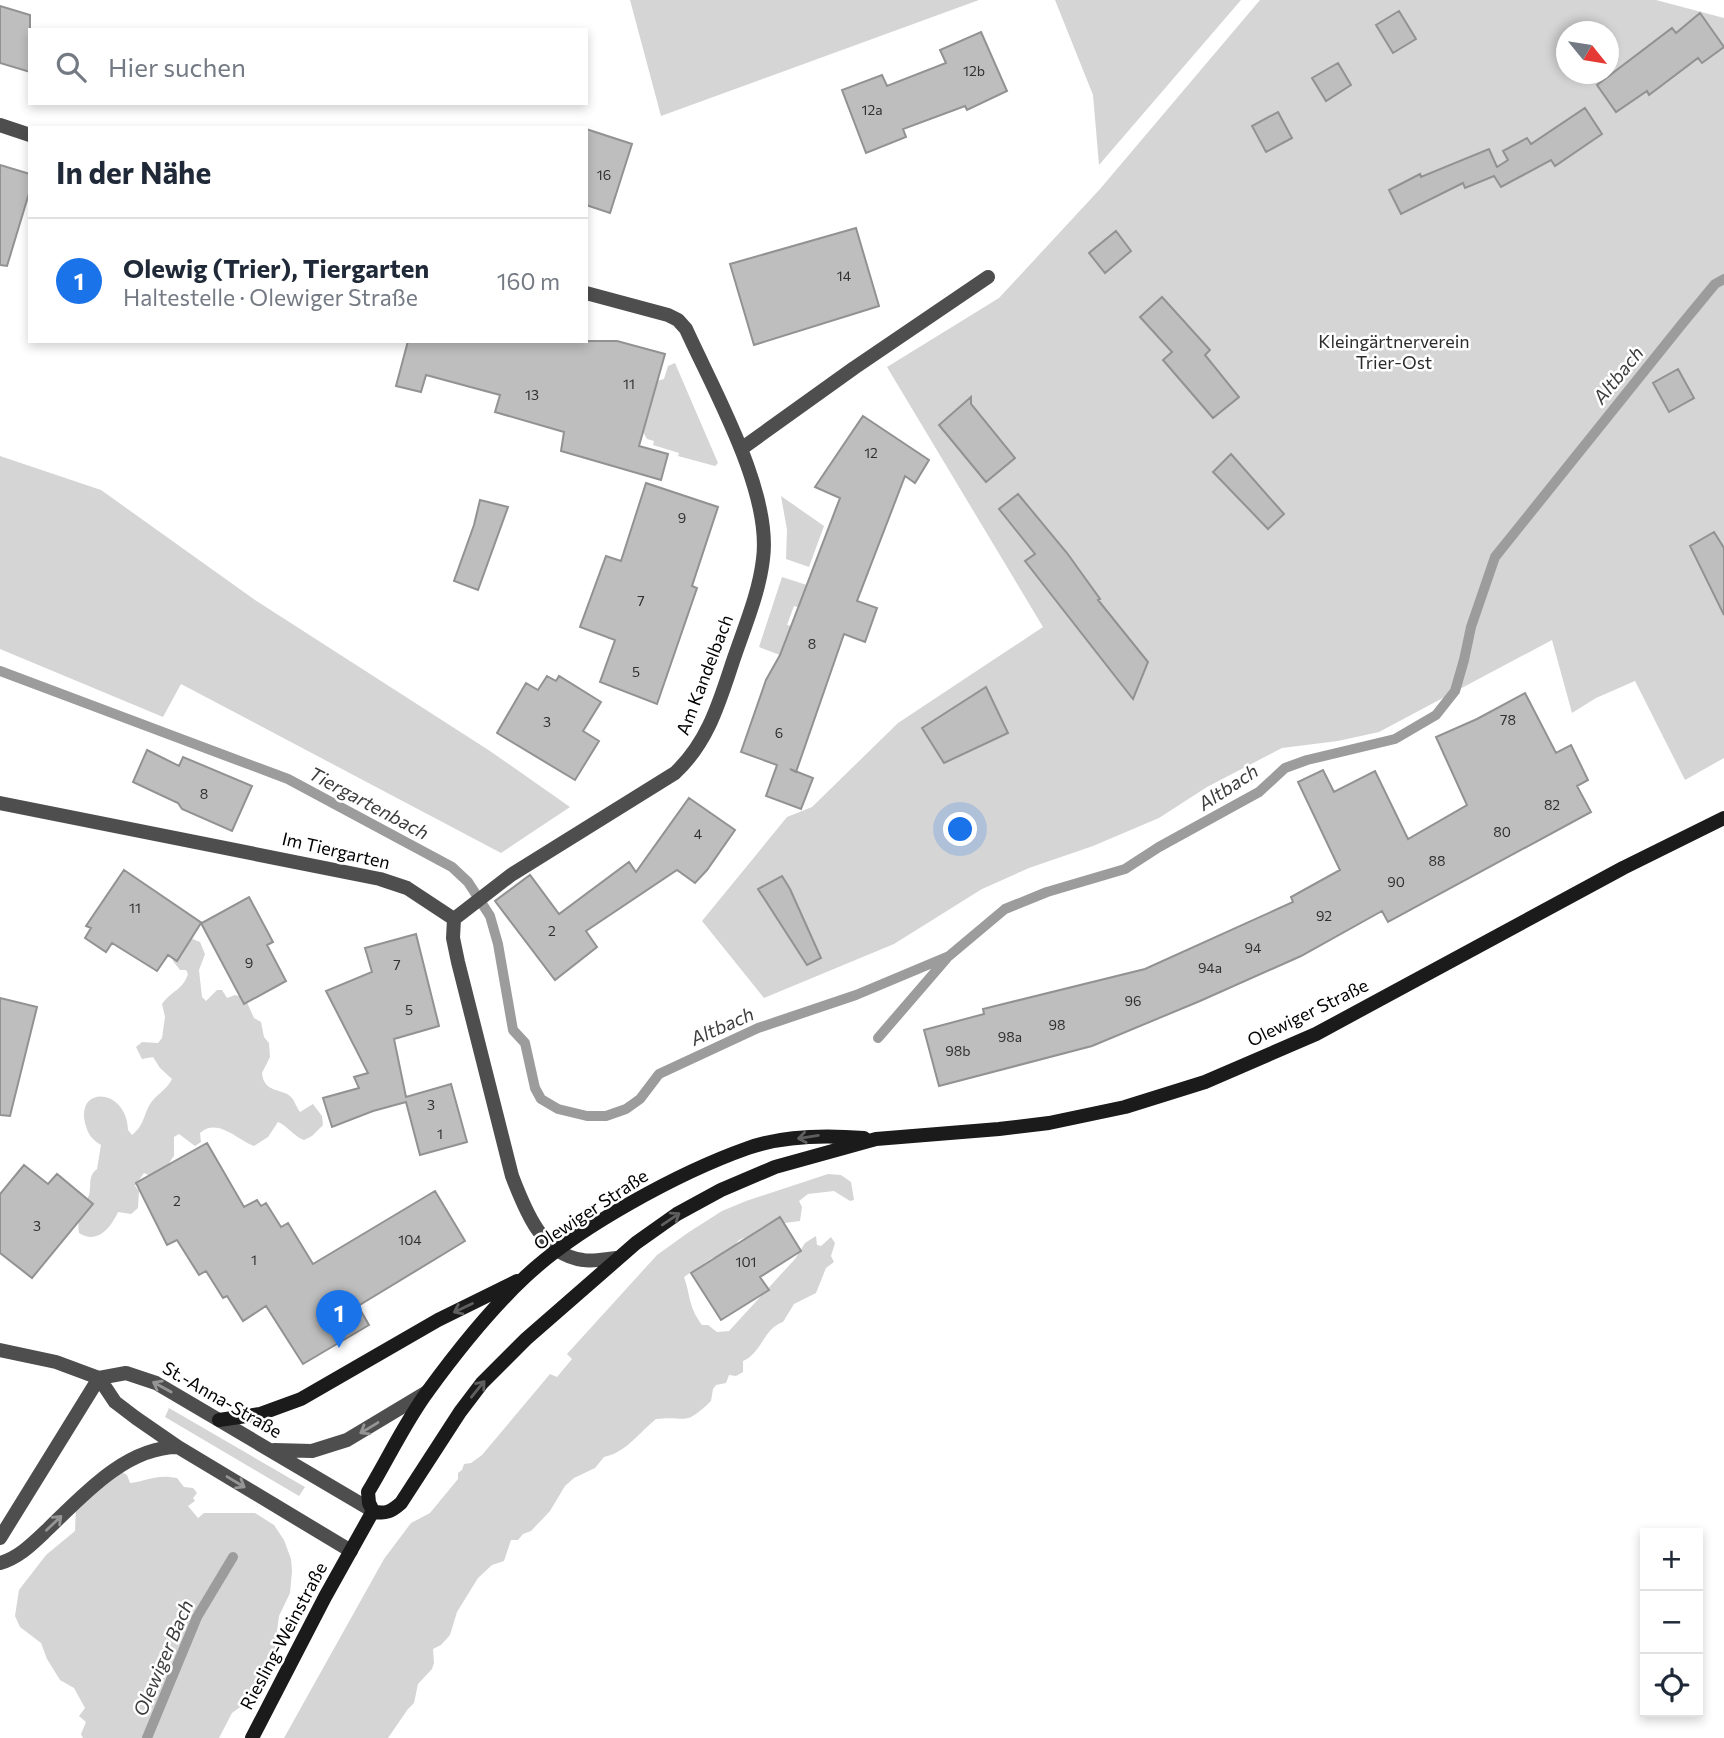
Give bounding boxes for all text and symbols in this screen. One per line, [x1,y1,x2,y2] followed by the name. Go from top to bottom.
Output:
[1556,21,1619,84] north arrow
[28,28,588,105] search box
[52,48,90,86] icon: search
[108,51,246,82] text: Hier suchen
[963,62,985,79] house number: 12b
[861,101,883,118] house number: 12a
[56,153,211,190] text: In der Nähe
[597,166,611,183] house number: 16
[123,252,429,283] text: Olewig (Trier), Tiergarten
[74,267,84,295] text: 1
[497,267,560,295] text: 160 m
[837,267,852,284] house number: 14
[123,283,418,311] text: Haltestelle · Olewiger Straße
[1318,330,1470,373] park label: Kleingärtnerverein Trier-Ost
[1587,341,1648,409] water label: Altbach
[623,375,635,392] house number: 11
[525,386,539,403] house number: 13
[864,444,878,461] house number: 12
[678,509,686,526] house number: 9
[637,592,645,609] house number: 7
[671,611,737,738] street label: Am Kandelbach
[808,635,816,652] house number: 8
[632,663,640,680] house number: 5
[1500,711,1516,728] house number: 78
[543,713,551,730] house number: 3
[775,724,783,741] house number: 6
[1192,759,1262,815] water label: Altbach
[305,761,433,844] water label: Tiergartenbach
[200,785,208,802] house number: 8
[1544,796,1560,813] house number: 82
[943,812,977,846] your location
[1493,823,1511,840] house number: 80
[694,825,703,842] house number: 4
[280,827,392,873] street label: Im Tiergarten
[1429,852,1446,869] house number: 88
[1387,873,1405,890] house number: 90
[129,899,141,916] house number: 11
[1316,907,1332,924] house number: 92
[548,922,556,939] house number: 2
[1245,939,1262,956] house number: 94
[245,954,253,971] house number: 9
[393,956,401,973] house number: 7
[1198,959,1222,976] house number: 94a
[1243,973,1372,1051] street label: Olewiger Straße
[1125,992,1142,1009] house number: 96
[405,1001,413,1018] house number: 5
[686,1001,757,1050] water label: Altbach
[1049,1016,1066,1033] house number: 98
[998,1028,1022,1045] house number: 98a
[945,1042,971,1059] house number: 98b
[427,1096,435,1113] house number: 3
[437,1125,443,1142] house number: 1
[797,1131,820,1144] one-way arrow
[529,1164,652,1254] street label: Olewiger Straße
[173,1192,181,1209] house number: 2
[661,1211,680,1226] one-way arrow
[33,1217,41,1234] house number: 3
[398,1231,422,1248] house number: 104
[251,1251,257,1268] house number: 1
[735,1253,757,1270] house number: 101
[316,1290,362,1348] pin: 1
[453,1301,474,1315] one-way arrow
[159,1356,286,1442] street label: St.-Anna-Straße
[152,1380,172,1394] one-way arrow
[470,1381,485,1399] one-way arrow
[359,1421,379,1435] one-way arrow
[226,1475,246,1489] one-way arrow
[45,1515,63,1531] one-way arrow
[1640,1528,1703,1717] map controls
[1640,1528,1703,1591] button: +
[235,1558,331,1713] street label: Riesling-Weinstraße
[1640,1591,1703,1654] button: −
[128,1596,197,1719] water label: Olewiger Bach
[1640,1654,1703,1717] button: locate

